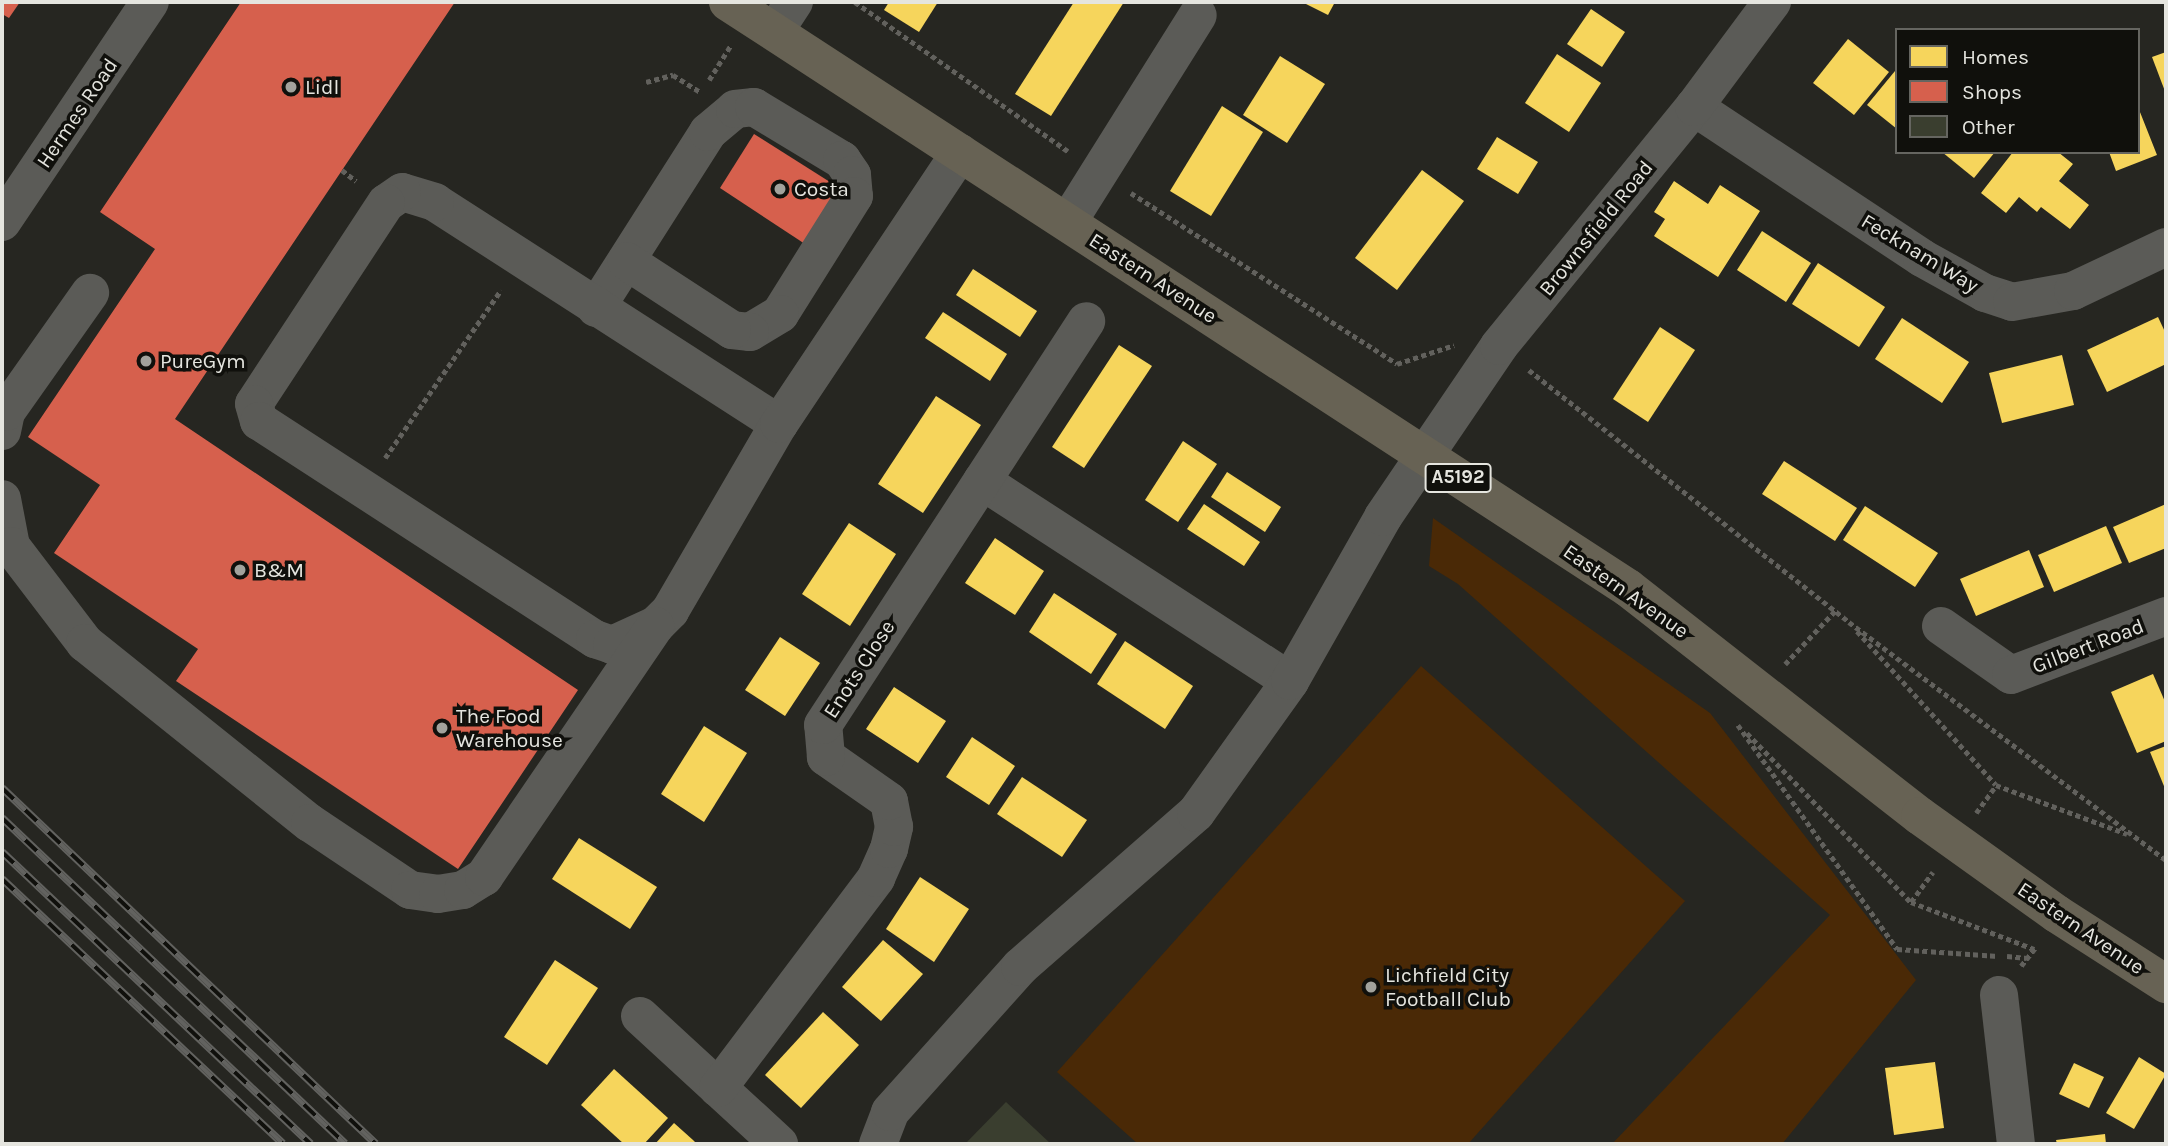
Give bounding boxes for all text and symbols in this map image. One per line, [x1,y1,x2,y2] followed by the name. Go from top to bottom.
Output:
[1895,28,2140,154] legend
[1962,45,2029,69] text: Homes
[31,53,123,173] street label: Hermes Road
[305,74,339,100] place label: Lidl
[283,79,299,95] marker: Lidl
[1962,80,2022,104] text: Shops
[1962,115,2015,139] text: Other
[1534,155,1658,301] street label: Brownsfield Road
[794,176,849,202] place label: Costa
[772,181,788,197] marker: Costa
[1857,208,1983,298] street label: Fecknam Way
[1084,227,1222,329] street label: Eastern Avenue
[160,348,246,374] place label: PureGym
[138,353,154,369] marker: PureGym
[1423,463,1493,494] road number: A5192
[1558,538,1694,644] street label: Eastern Avenue
[254,557,304,583] place label: B&M
[232,562,248,578] marker: B&M
[2029,613,2147,679] street label: Gilbert Road
[818,615,900,723] street label: Enots Close
[456,703,563,753] place label: The Food Warehouse
[434,720,450,736] marker: The Food Warehouse
[2013,876,2149,980] street label: Eastern Avenue
[1385,962,1511,1012] place label: Lichfield City Football Club
[1363,979,1379,995] marker: Lichfield City Football Club

